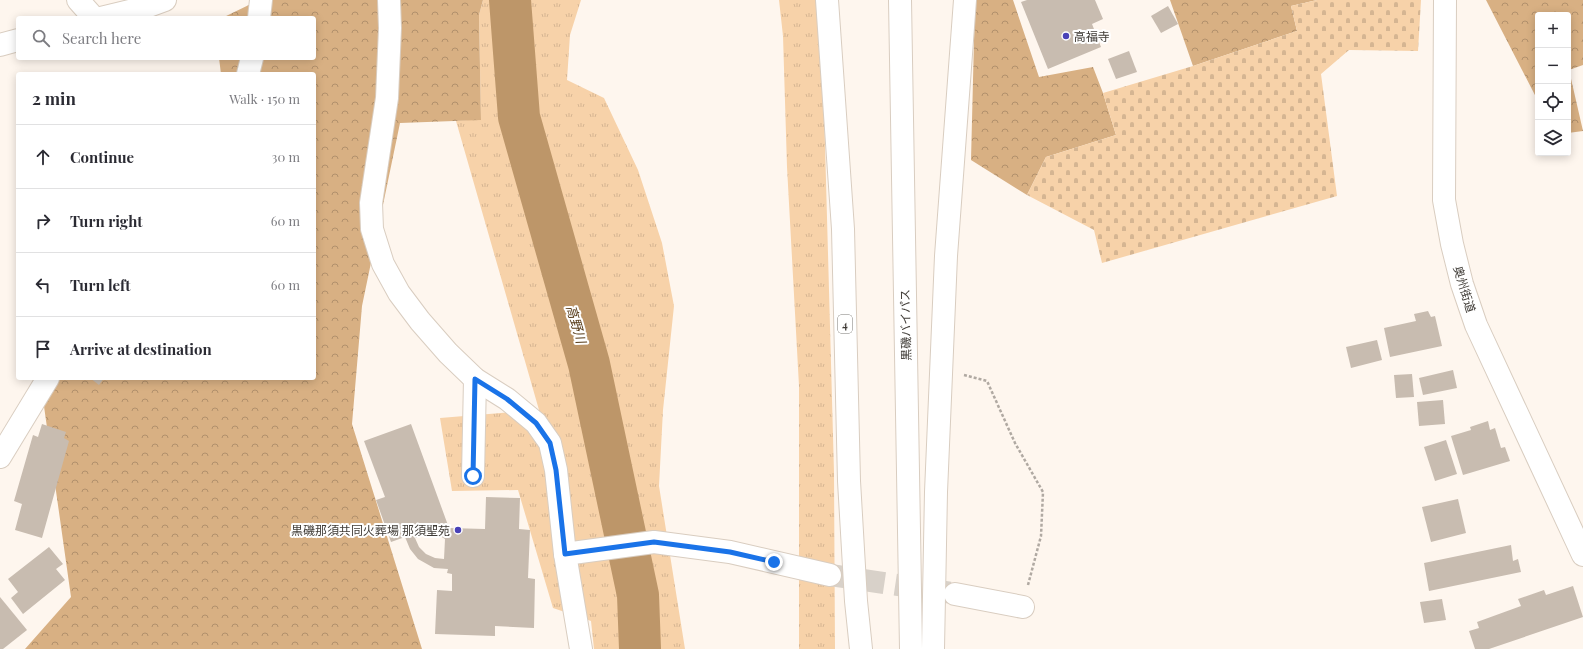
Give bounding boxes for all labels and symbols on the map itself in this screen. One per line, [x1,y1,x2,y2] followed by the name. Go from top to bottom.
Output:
[1074,28,1110,44] place label: 高福寺
[1061,31,1071,41] marker: 高福寺
[1450,264,1480,314] street label: 奥州街道
[896,289,914,361] street label: 黒磯バイパス
[563,303,591,347] water label: 高野川
[838,315,852,333] road number: 4
[464,467,482,485] route start
[291,522,450,538] place label: 黒磯那須共同火葬場 那須聖苑
[453,525,463,535] marker: 黒磯那須共同火葬場 那須聖苑
[765,553,783,571] route end

